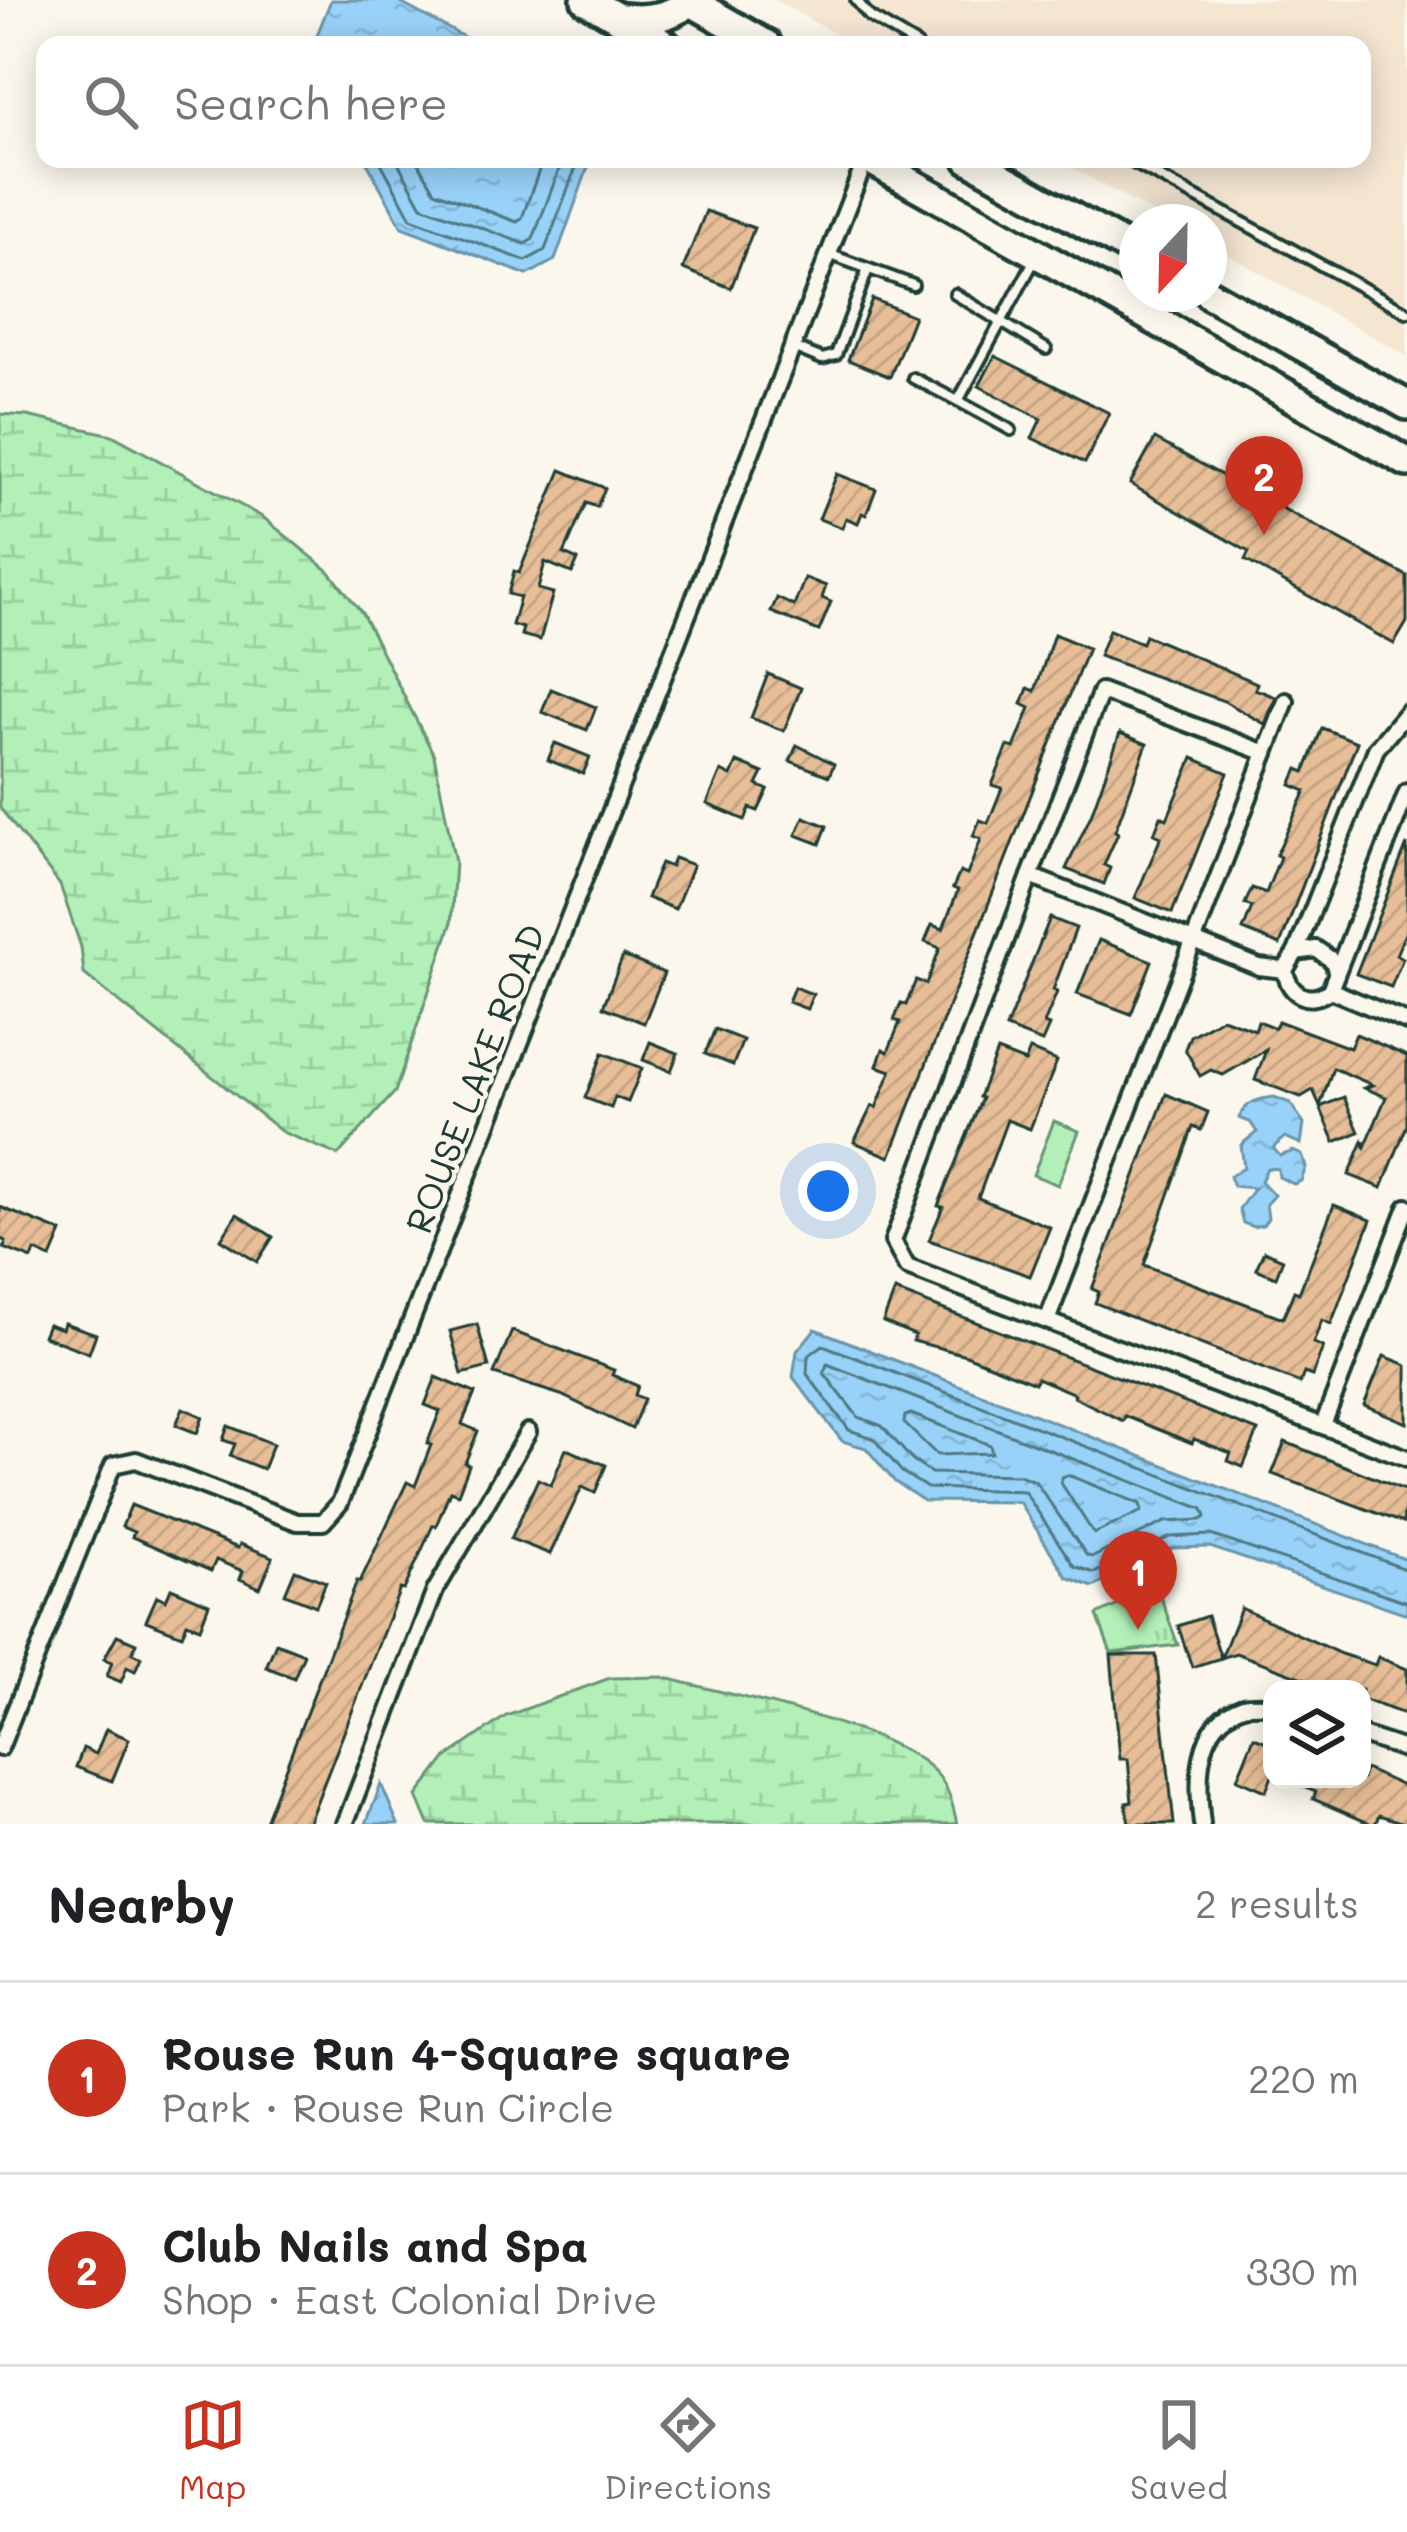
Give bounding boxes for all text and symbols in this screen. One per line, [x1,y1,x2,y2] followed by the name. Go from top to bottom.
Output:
[36,36,1371,168] search box
[78,69,144,135] icon: search
[174,73,448,131] text: Search here
[1119,204,1227,312] north arrow
[1225,436,1303,535] pin: 2
[393,917,555,1239] street label: ROUSE LAKE ROAD
[798,1161,858,1221] your location
[1099,1531,1177,1630] pin: 1
[1263,1680,1371,1788] map controls
[1263,1680,1371,1788] button: layers
[48,1869,235,1936] text: Nearby
[1195,1877,1359,1928] text: 2 results
[162,2023,791,2081] text: Rouse Run 4-Square square
[78,2052,96,2103] text: 1
[1248,2052,1359,2103] text: 220 m
[162,2081,614,2132] text: Park · Rouse Run Circle
[162,2215,588,2273] text: Club Nails and Spa
[76,2244,98,2295] text: 2
[1246,2244,1359,2295] text: 330 m
[162,2273,657,2324] text: Shop · East Colonial Drive
[179,2392,246,2507] tab: Map
[604,2392,772,2507] tab: Directions
[1130,2392,1228,2507] tab: Saved

